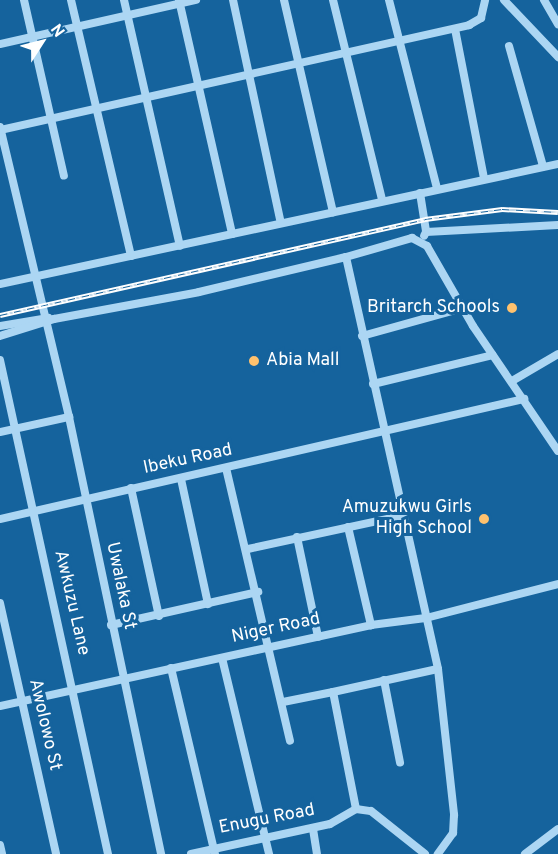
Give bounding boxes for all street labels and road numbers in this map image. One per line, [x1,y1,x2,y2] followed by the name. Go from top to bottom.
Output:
[141,440,235,480] street label: Ibeku Road
[100,540,140,632] street label: Uwalaka St
[48,548,94,658] street label: Awkuzu Lane
[230,609,322,649] street label: Niger Road
[23,677,65,773] street label: Awolowo St
[217,800,317,840] street label: Enugu Road

